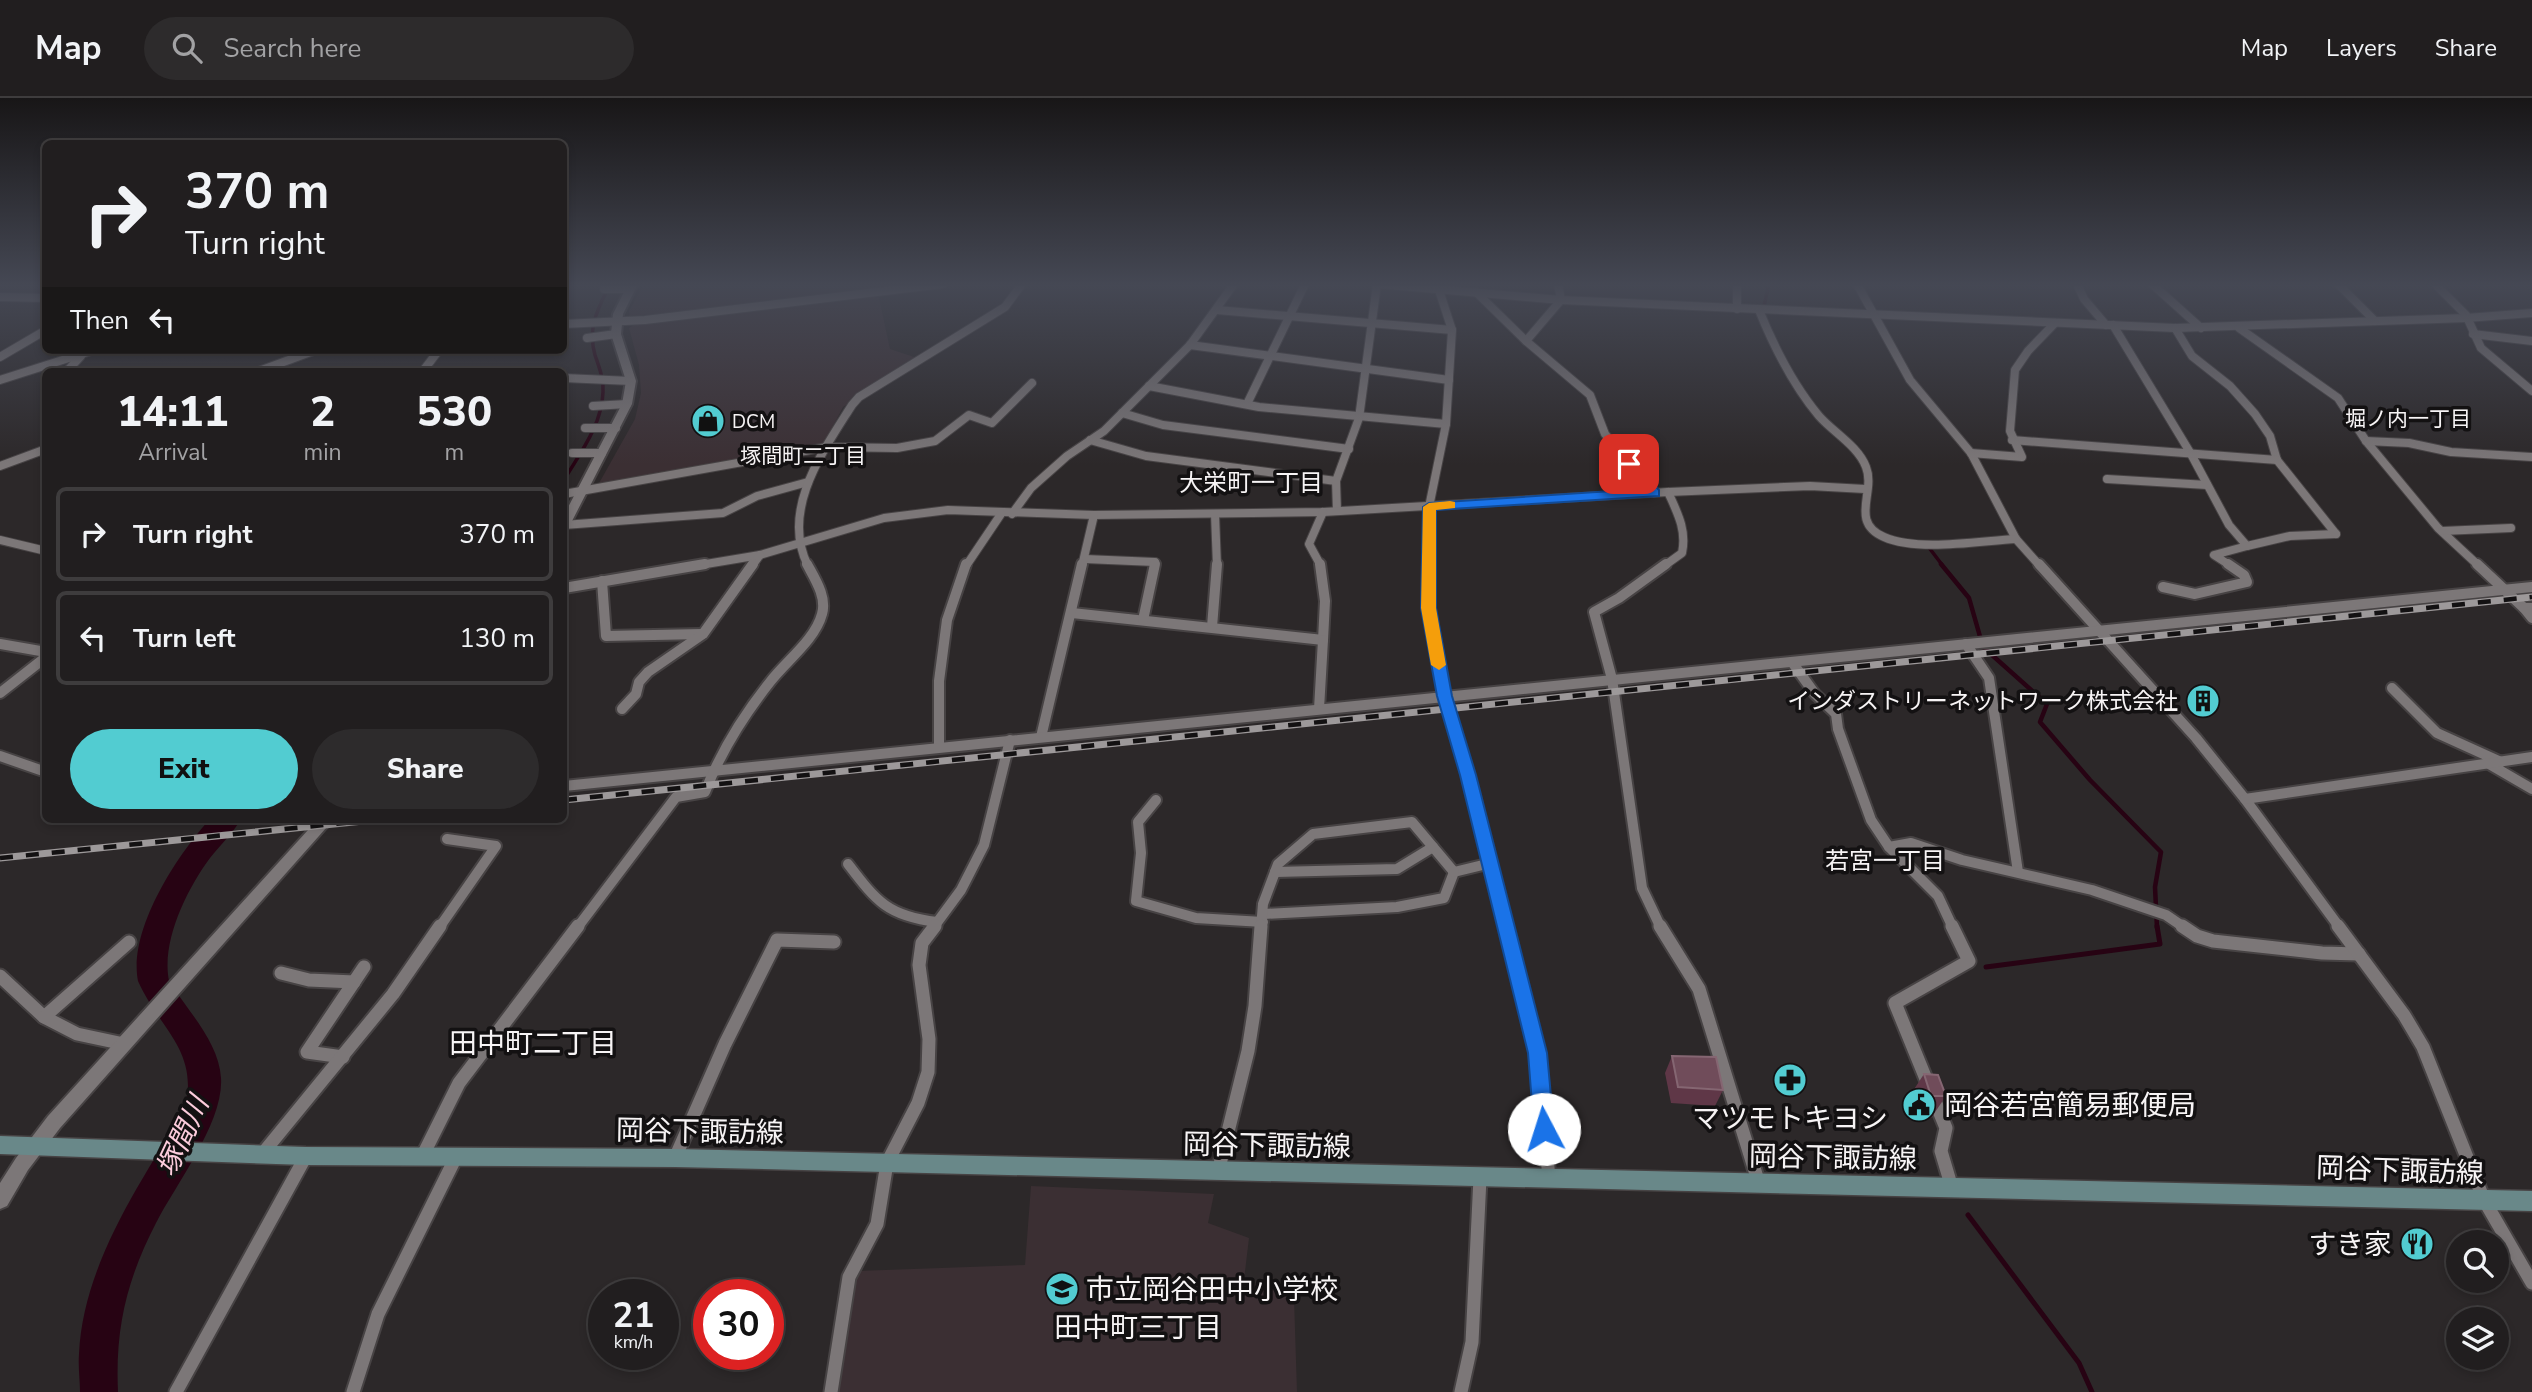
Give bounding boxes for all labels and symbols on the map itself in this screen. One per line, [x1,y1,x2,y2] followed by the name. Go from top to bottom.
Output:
[689,402,727,440] shop icon: DCM
[2345,405,2471,433] district label: 堀ノ内一丁目
[732,409,775,435] place label: DCM
[1599,434,1659,494] pin
[740,442,866,470] district label: 塚間町二丁目
[1179,467,1323,499] district label: 大栄町一丁目
[2184,682,2222,720] building icon: インダストリーネットワーク株式会社
[1787,686,2178,717] place label: インダストリーネットワーク株式会社
[1825,845,1945,877] district label: 若宮一丁目
[449,1025,617,1063] district label: 田中町二丁目
[1771,1061,1809,1099] pharmacy icon: マツモトキヨシ
[1900,1086,1938,1124] public building icon: 岡谷若宮簡易郵便局
[1944,1087,2196,1125] place label: 岡谷若宮簡易郵便局
[148,1088,219,1183] water label: 塚間川
[1507,1092,1581,1166] position arrow
[1692,1100,1888,1138] place label: マツモトキヨシ
[616,1112,784,1152] street label: 岡谷下諏訪線
[1183,1126,1351,1166] street label: 岡谷下諏訪線
[1749,1138,1917,1178] street label: 岡谷下諏訪線
[2315,1149,2485,1193] street label: 岡谷下諏訪線
[2398,1225,2436,1263] restaurant icon: すき家
[2308,1226,2392,1264] place label: すき家
[1043,1270,1081,1308] school or university icon: 市立岡谷田中小学校
[1086,1271,1338,1309] place label: 市立岡谷田中小学校
[693,1279,784,1370] speed limit sign: 30
[1054,1309,1222,1347] district label: 田中町三丁目

